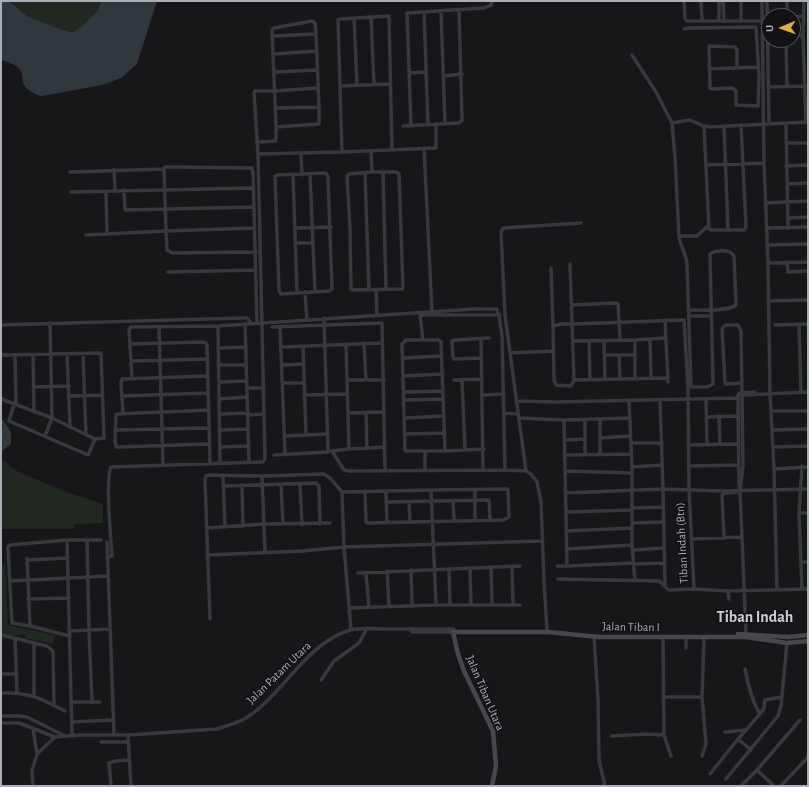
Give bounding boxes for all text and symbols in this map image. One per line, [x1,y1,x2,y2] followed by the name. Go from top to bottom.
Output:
[761,8,801,48] north arrow
[764,25,775,32] text: U
[673,502,691,584] street label: Tiban Indah (Btn)
[717,607,793,627] district label: Tiban Indah
[602,619,660,635] street label: Jalan Tiban I
[244,639,314,707] street label: Jalan Patam Utara
[463,653,507,733] street label: Jalan Tiban Utara

